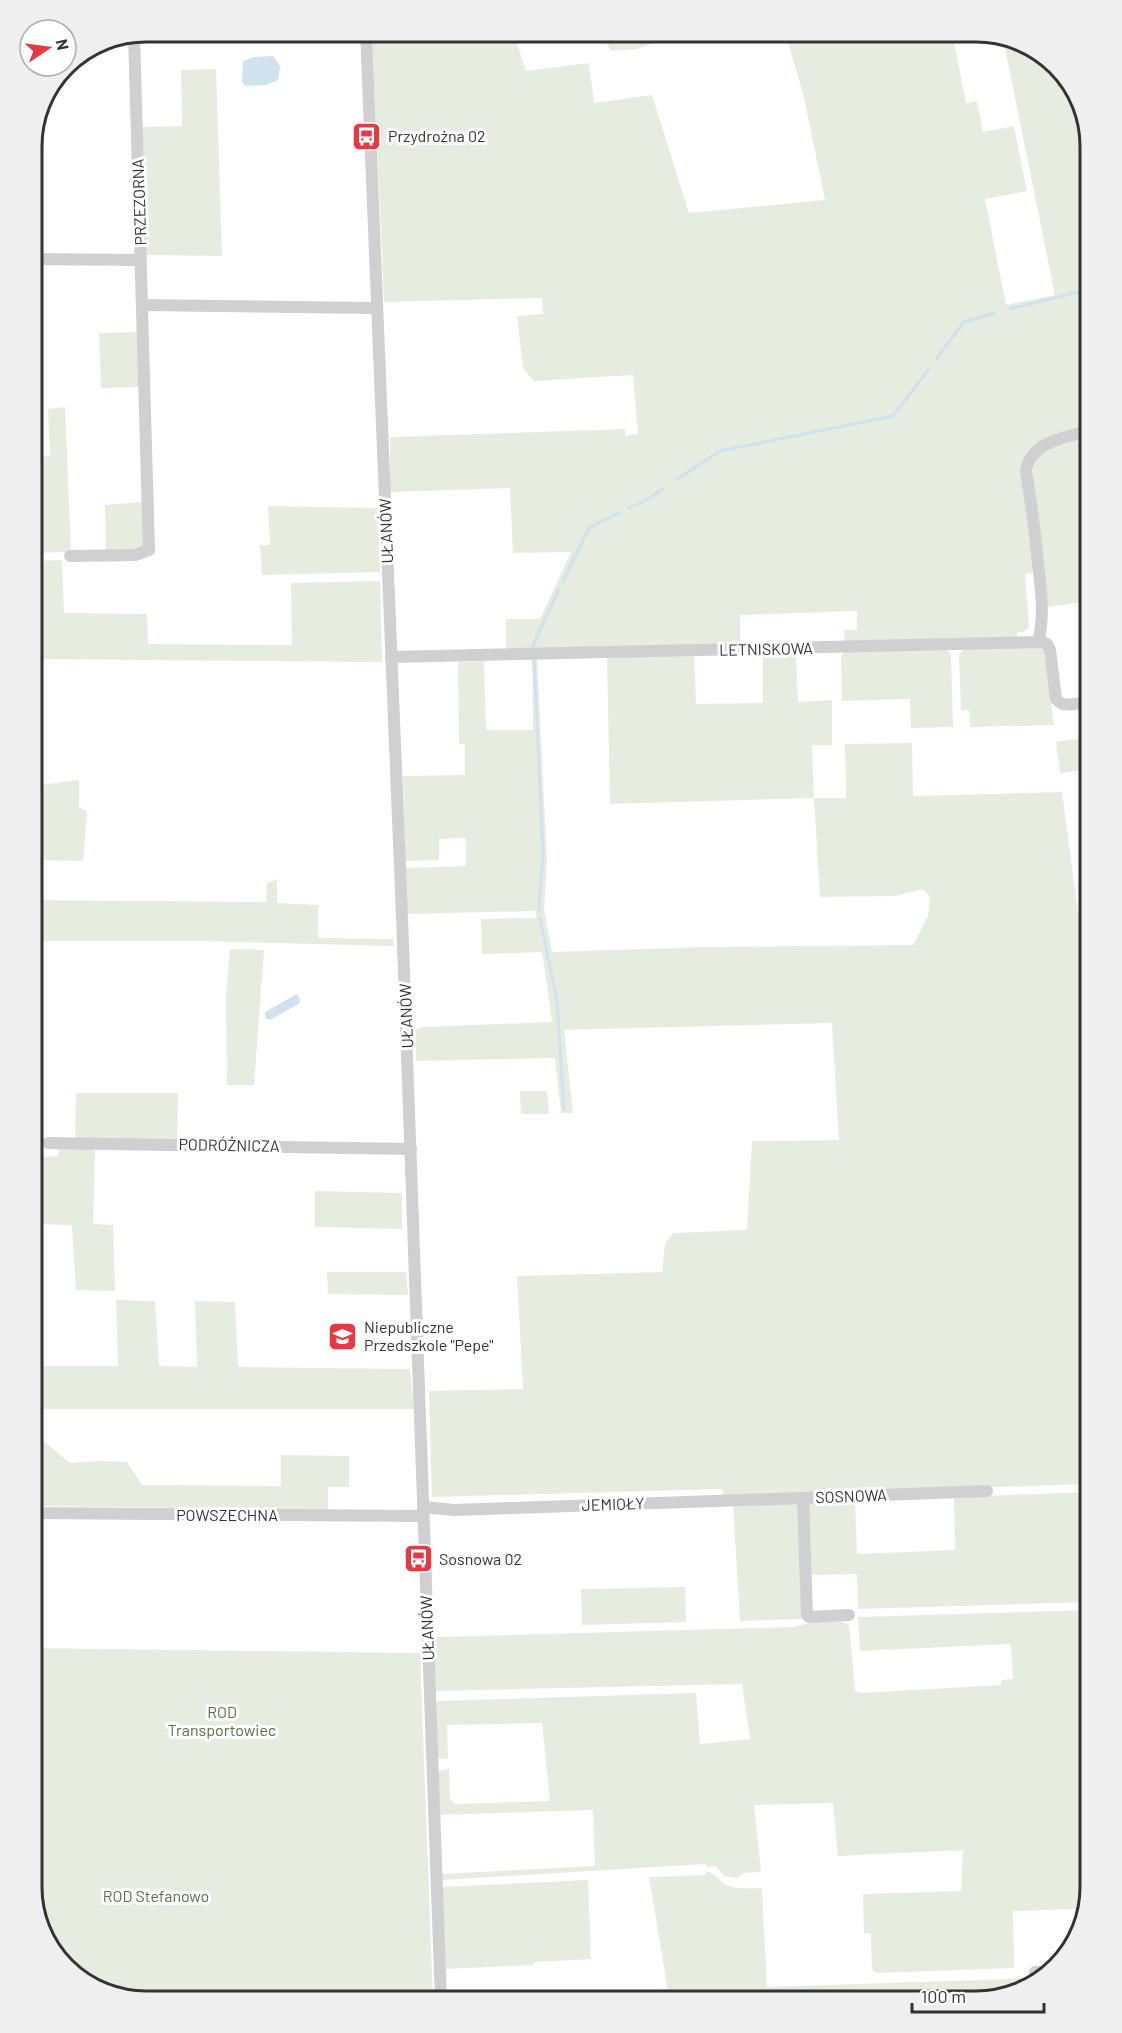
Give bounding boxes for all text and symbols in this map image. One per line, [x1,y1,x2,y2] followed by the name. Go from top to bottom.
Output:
[18,18,78,78] north arrow
[53,37,74,52] text: N
[351,120,383,152] bus stop icon: Przydrożna 02
[388,126,486,145] place label: Przydrożna 02
[127,158,150,246] street label: PRZEZORNA
[375,498,396,564] street label: UŁANÓW
[719,638,813,659] street label: LETNISKOWA
[395,983,416,1049] street label: UŁANÓW
[178,1134,280,1155] street label: PODRÓŻNICZA
[364,1317,493,1354] place label: Niepubliczne Przedszkole "Pepe"
[327,1320,359,1352] school or university icon: Niepubliczne Przedszkole "Pepe"
[815,1485,887,1506] street label: SOSNOWA
[581,1493,645,1514] street label: JEMIOŁY
[176,1505,278,1524] street label: POWSZECHNA
[402,1543,434,1575] bus stop icon: Sosnowa 02
[439,1549,522,1568] place label: Sosnowa 02
[416,1595,437,1661] street label: UŁANÓW
[168,1702,276,1739] park label: ROD Transportowiec
[103,1886,209,1905] park label: ROD Stefanowo
[912,1976,1044,2014] scale bar
[921,1985,966,2007] text: 100 m

